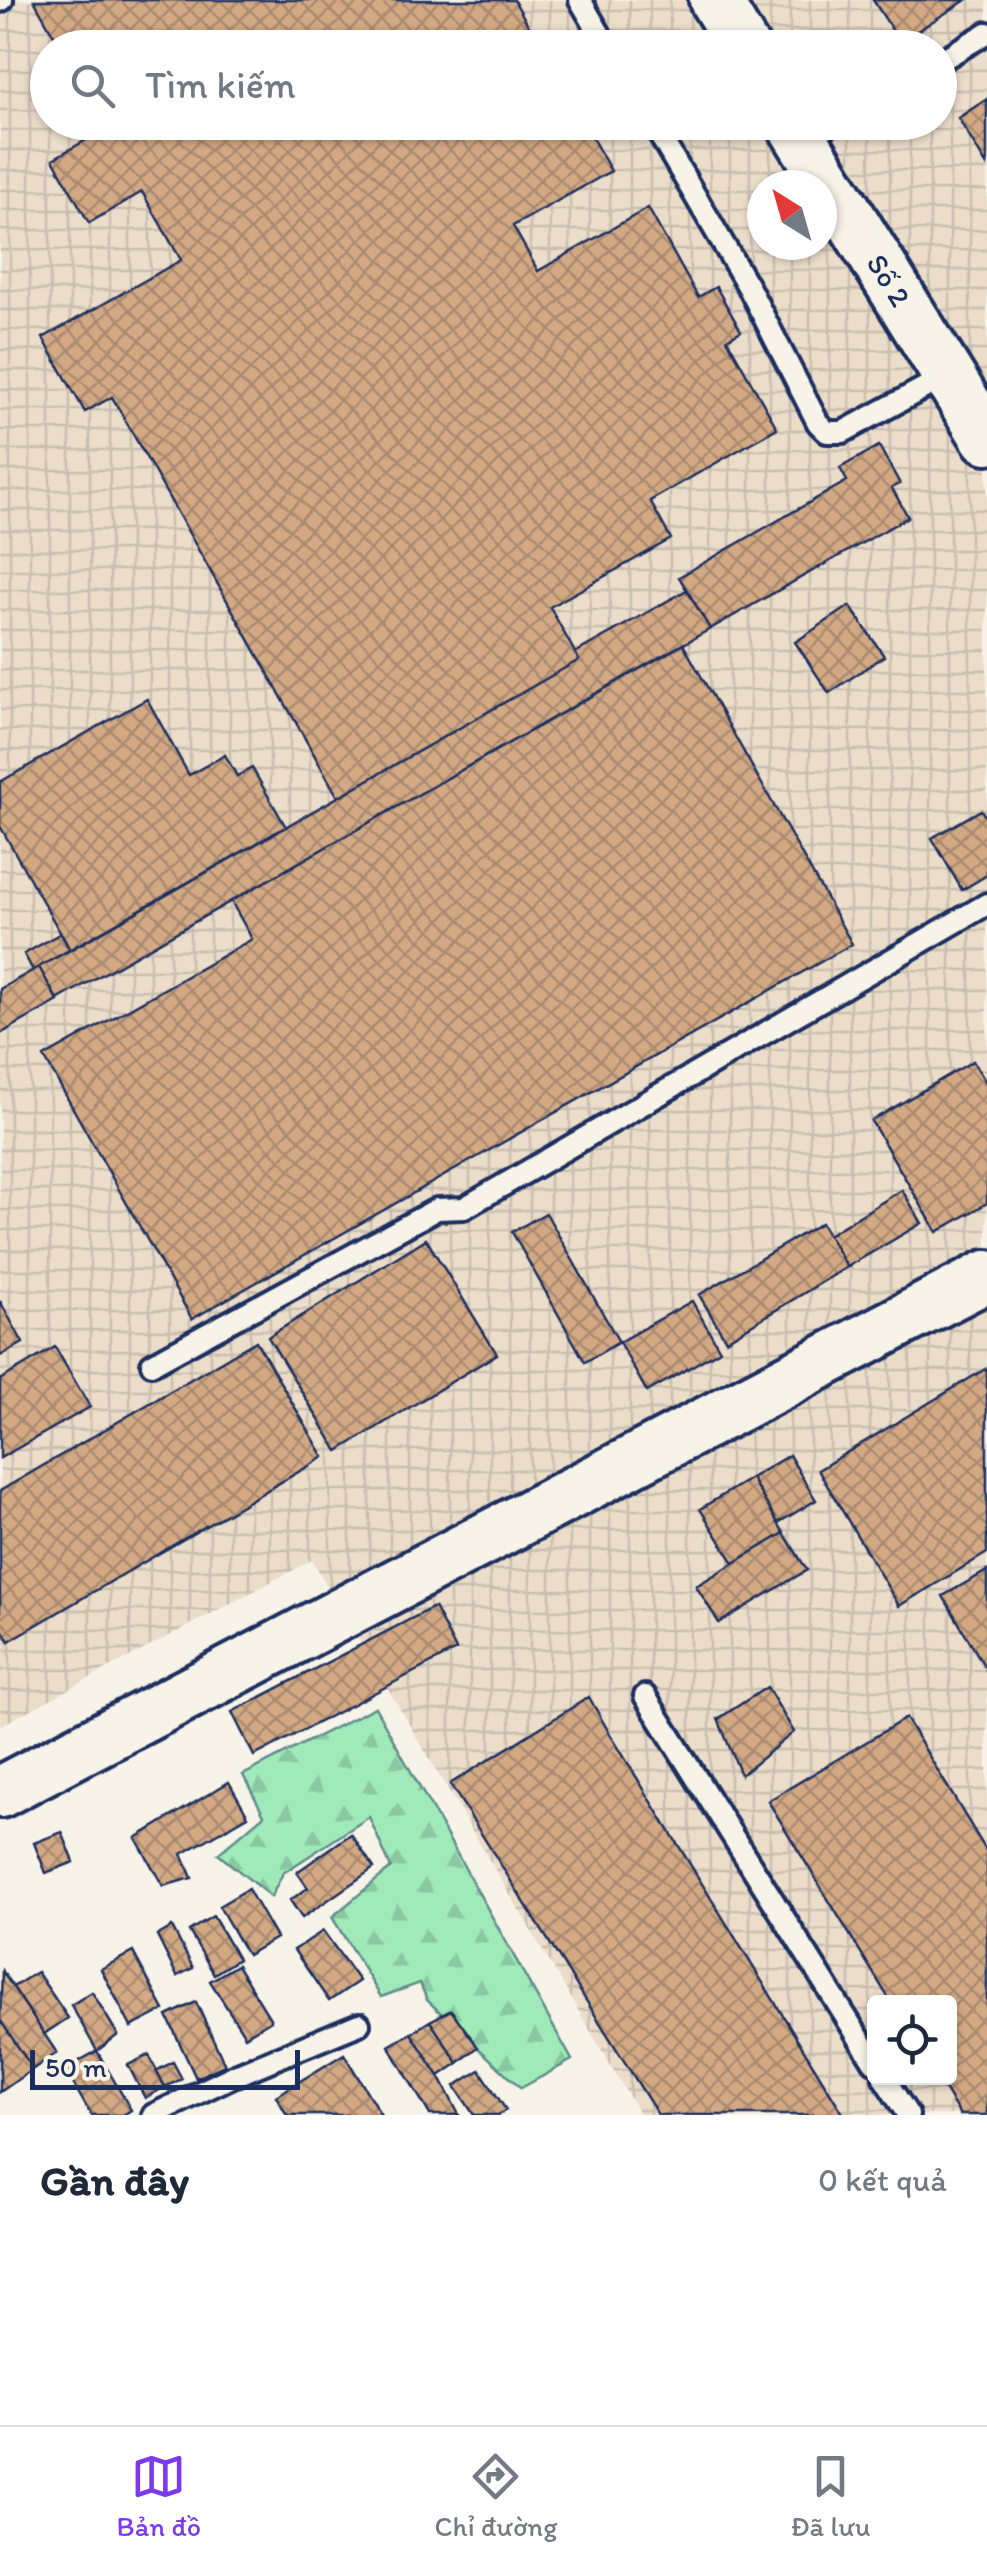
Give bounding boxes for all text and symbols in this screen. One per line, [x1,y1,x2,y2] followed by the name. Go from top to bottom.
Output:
[30,30,957,140] search box
[65,58,120,113] icon: search
[145,62,296,108] text: Tìm kiếm
[747,170,837,260] north arrow
[859,247,919,313] street label: Số 2
[867,1995,957,2085] map controls
[867,1995,957,2085] button: locate
[30,2045,300,2090] scale bar
[45,2050,107,2084] text: 50 m
[40,2155,189,2206] text: Gần đây
[818,2161,947,2199] text: 0 kết quả
[117,2449,201,2543] tab: Bản đồ
[434,2449,557,2543] tab: Chỉ đường
[791,2449,870,2543] tab: Đã lưu

